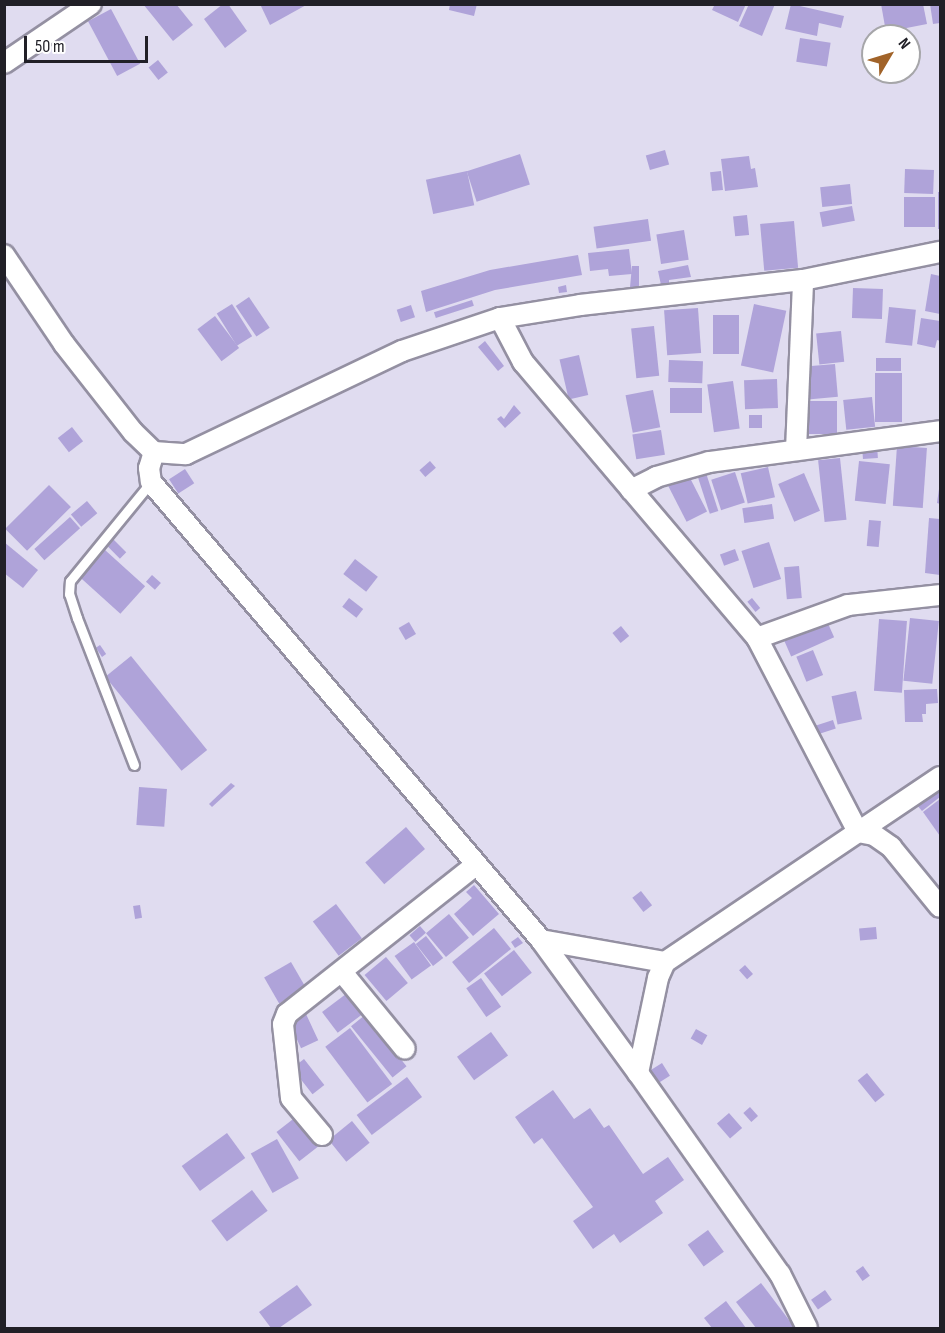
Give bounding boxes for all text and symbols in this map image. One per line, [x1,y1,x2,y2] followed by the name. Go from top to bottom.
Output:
[27,24,152,62] scale bar
[861,24,921,84] north arrow
[894,35,914,53] text: N
[35,36,65,57] text: 50 m

